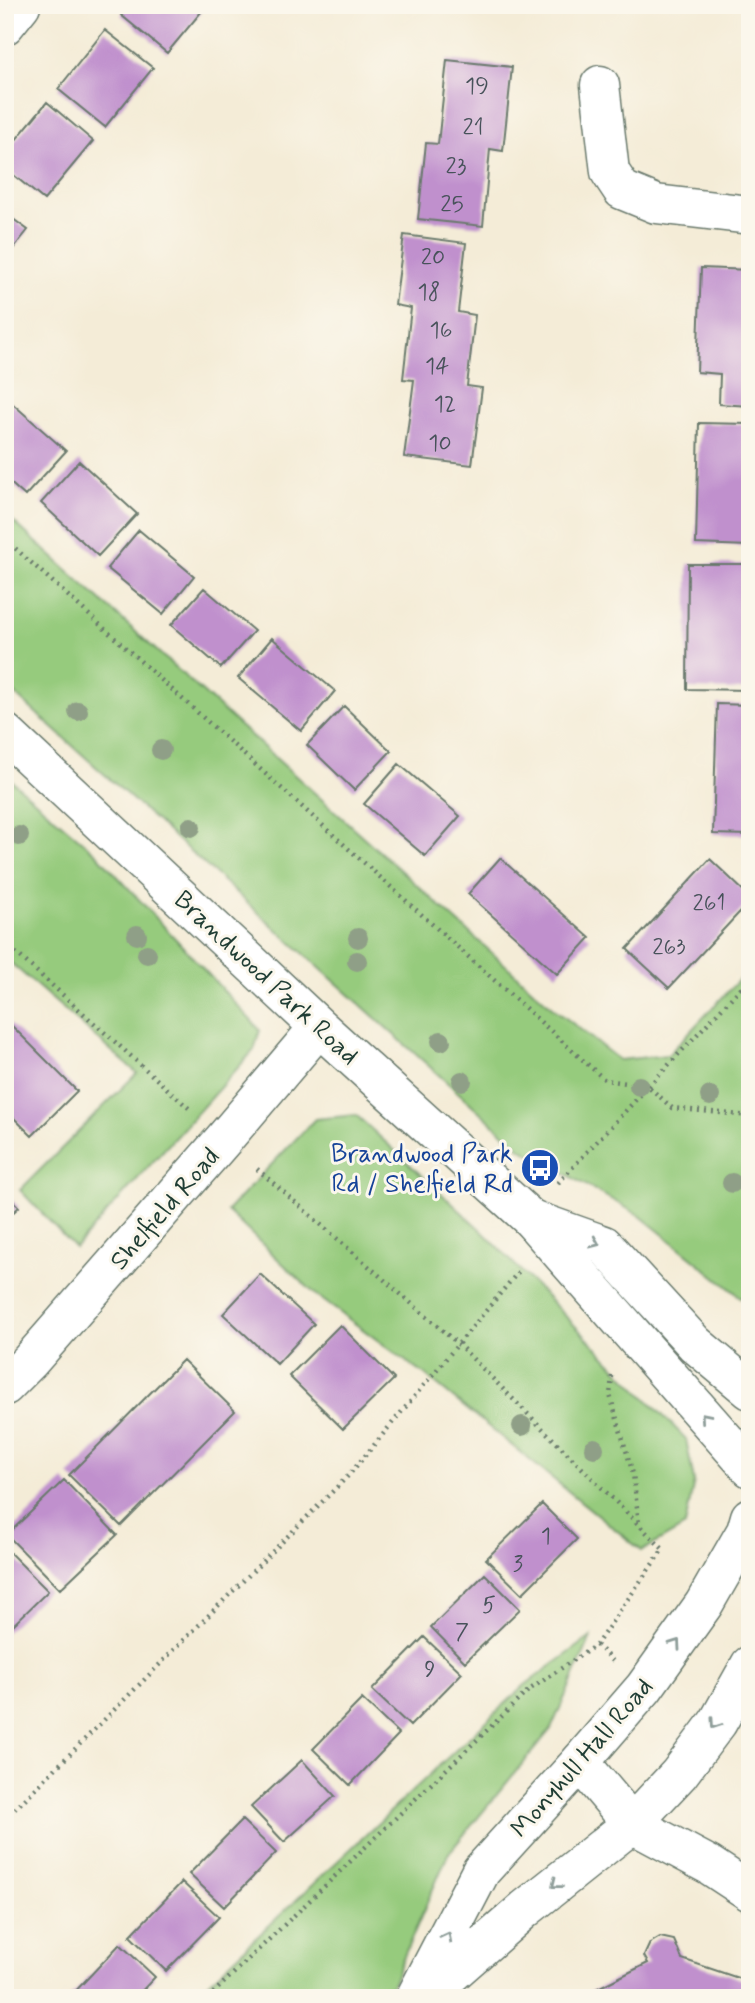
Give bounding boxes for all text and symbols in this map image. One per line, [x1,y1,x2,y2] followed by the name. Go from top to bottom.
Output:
[465,72,489,102] house number: 19
[462,113,484,143] house number: 21
[446,152,467,182] house number: 23
[440,190,464,220] house number: 25
[421,243,445,273] house number: 20
[418,278,440,308] house number: 18
[430,316,453,346] house number: 16
[425,352,449,382] house number: 14
[434,390,456,420] house number: 12
[428,429,452,459] house number: 10
[166,884,365,1073] street label: Brandwood Park Road
[693,889,725,919] house number: 261
[652,933,686,963] house number: 263
[331,1138,513,1202] place label: Brandwood Park Rd / Shelfield Rd
[103,1141,228,1278] street label: Shelfield Road
[519,1147,561,1189] bus stop icon: Brandwood Park Rd / Shelfield Rd
[588,1235,600,1249] one-way arrow
[701,1412,713,1425] one-way arrow
[541,1522,551,1552] house number: 1
[513,1550,523,1580] house number: 3
[482,1591,496,1621] house number: 5
[455,1618,469,1648] house number: 7
[668,1639,680,1651] one-way arrow
[424,1655,436,1685] house number: 9
[504,1671,661,1845] street label: Monyhull Hall Road
[711,1717,724,1730] one-way arrow
[551,1876,564,1889] one-way arrow
[438,1932,452,1944] one-way arrow

